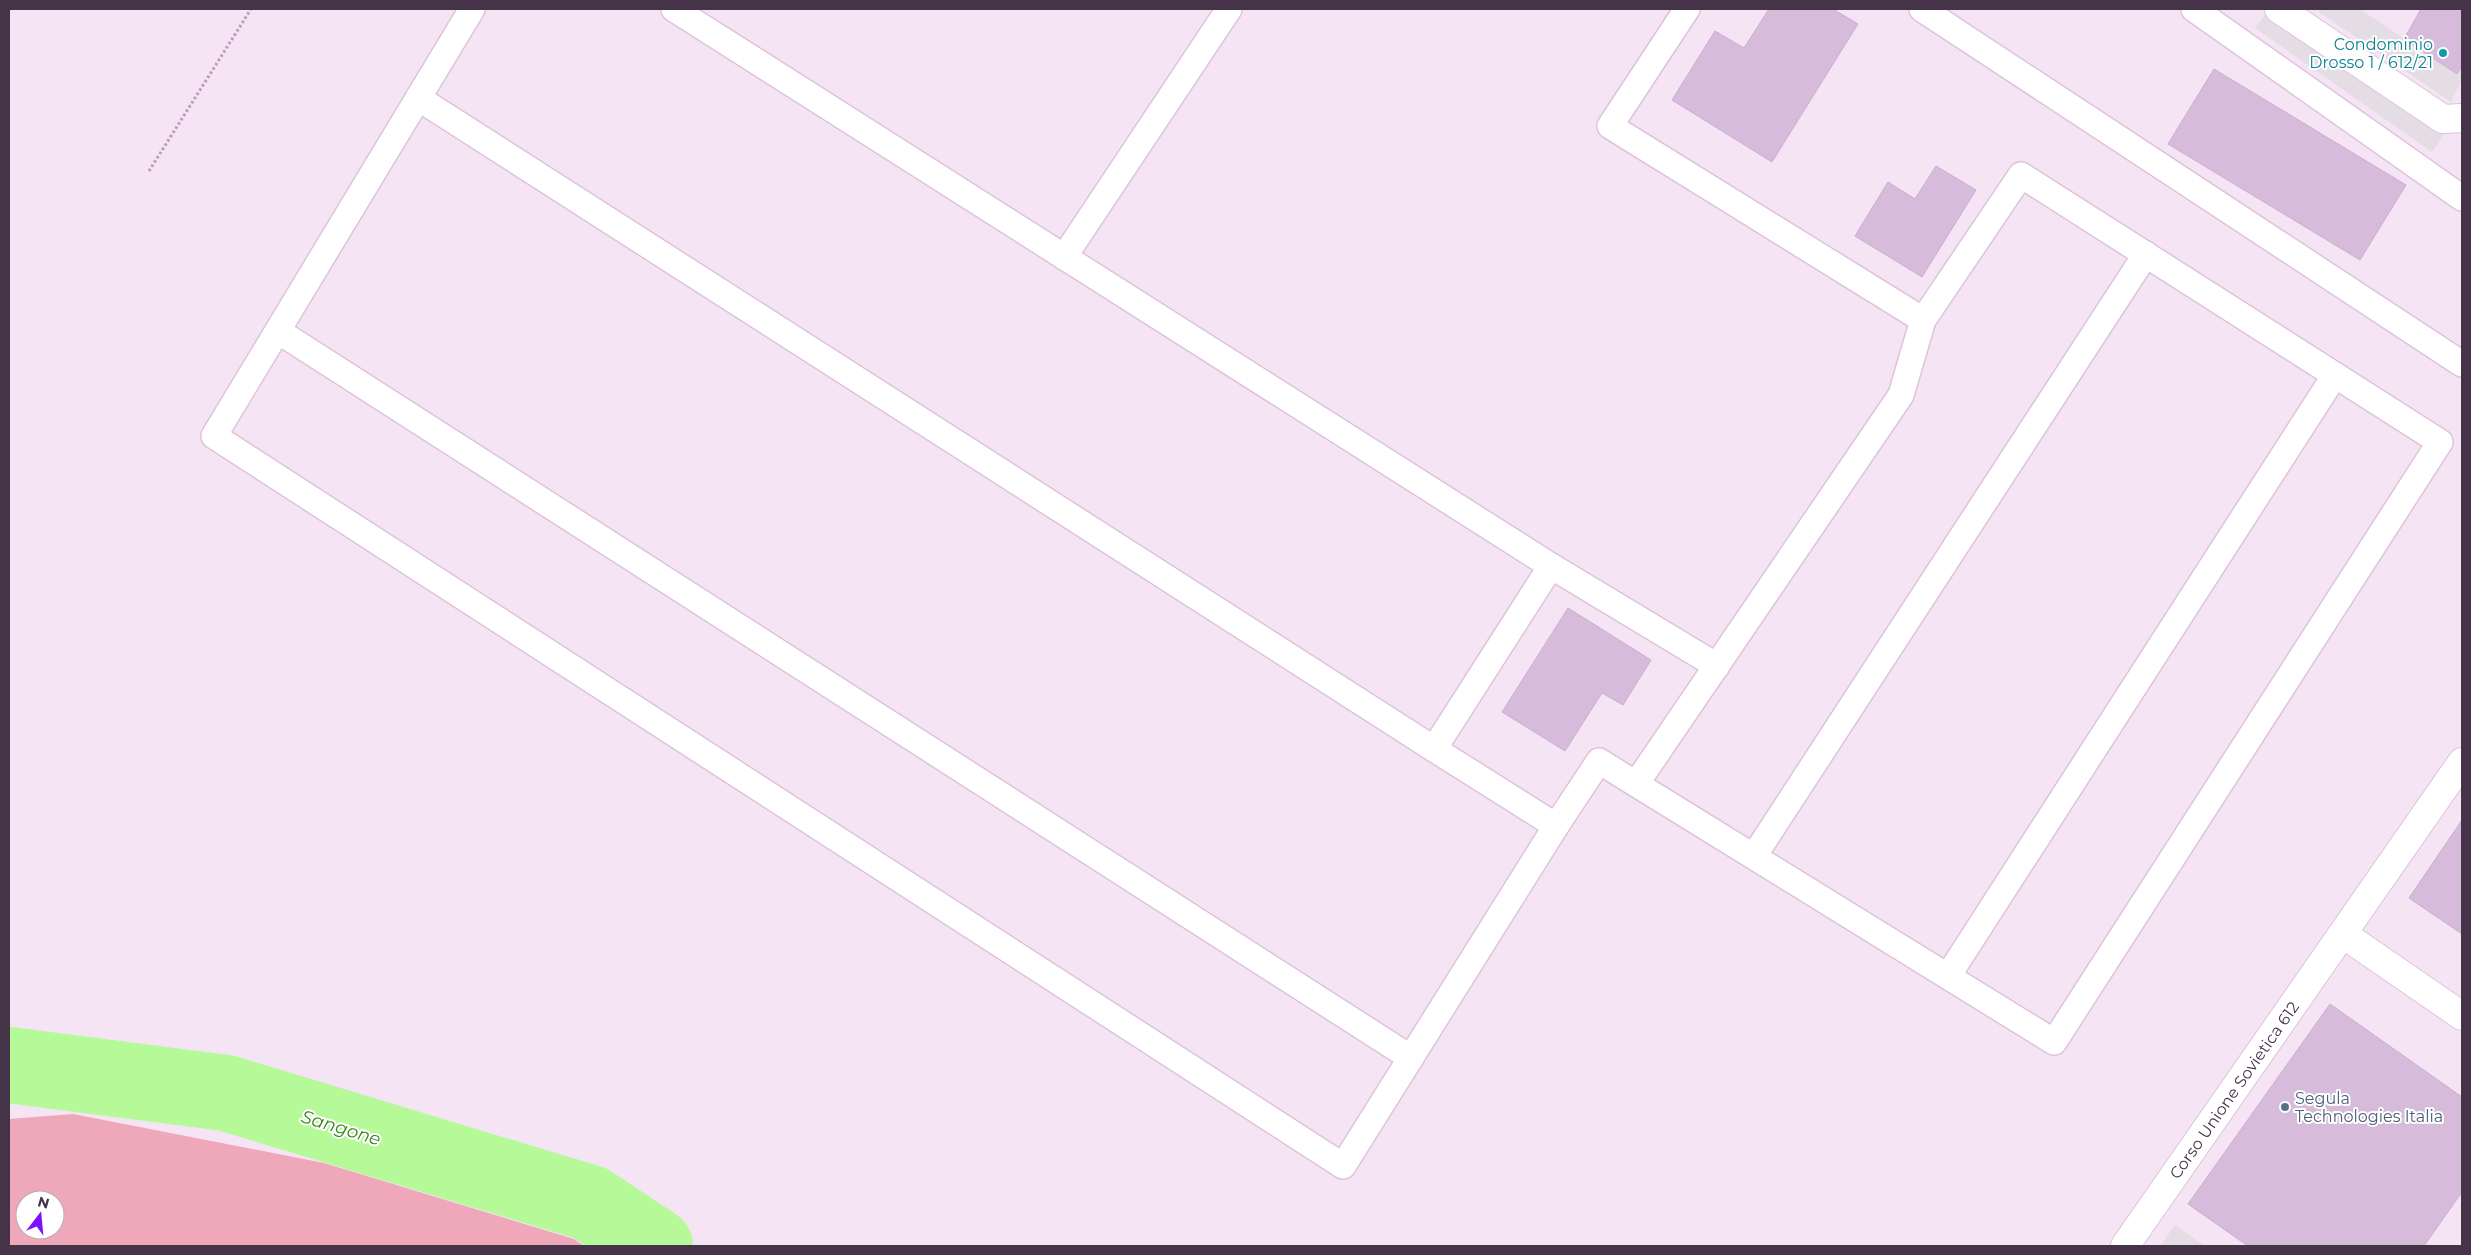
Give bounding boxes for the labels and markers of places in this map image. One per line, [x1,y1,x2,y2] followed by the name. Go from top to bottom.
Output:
[2309,35,2433,72] place label: Condominio Drosso 1 / 612/21
[2437,47,2449,59] marker: Condominio Drosso 1 / 612/21
[2295,1089,2443,1126] place label: Segula Technologies Italia
[2279,1101,2291,1113] marker: Segula Technologies Italia

